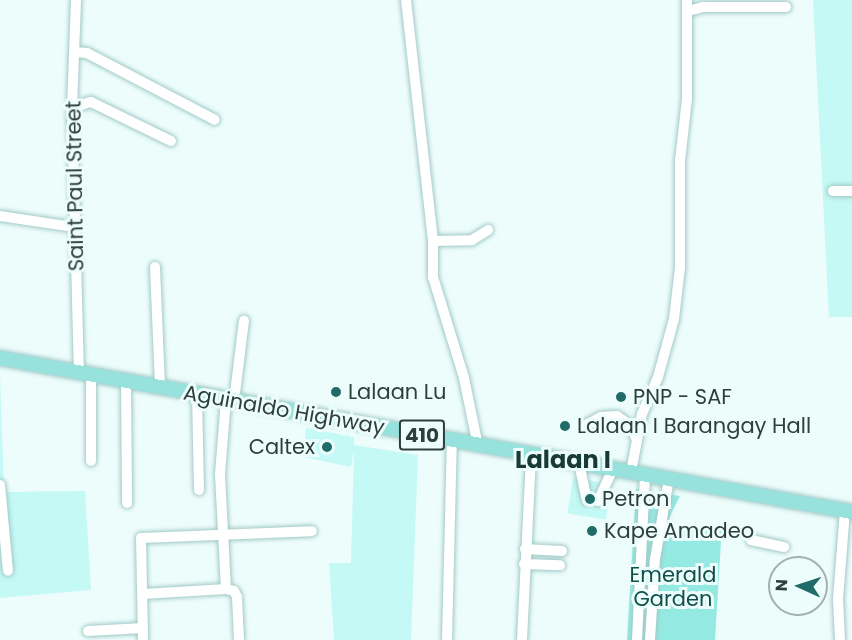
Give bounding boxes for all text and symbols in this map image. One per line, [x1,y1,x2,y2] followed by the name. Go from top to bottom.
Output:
[61,101,89,271] street label: Saint Paul Street
[348,379,446,405] place label: Lalaan Lu
[182,380,386,440] street label: Aguinaldo Highway
[633,384,732,410] place label: PNP - SAF
[329,385,343,399] marker: Lalaan Lu
[614,390,628,404] marker: PNP - SAF
[577,413,811,439] place label: Lalaan I Barangay Hall
[398,418,446,452] road number: 410
[558,419,572,433] marker: Lalaan I Barangay Hall
[249,434,315,460] place label: Caltex
[320,440,334,454] marker: Caltex
[515,446,611,474] district label: Lalaan I
[602,486,670,512] place label: Petron
[583,492,597,506] marker: Petron
[604,518,754,544] place label: Kape Amadeo
[585,524,599,538] marker: Kape Amadeo
[768,556,828,616] north arrow
[630,562,716,612] park label: Emerald Garden
[770,579,793,592] text: N

